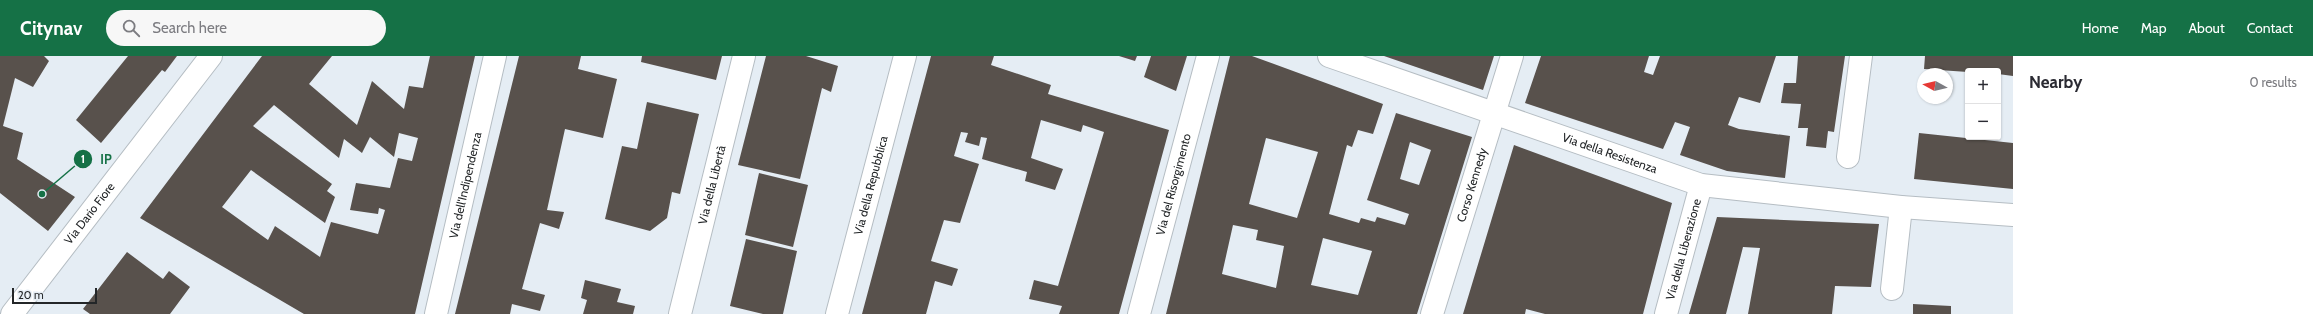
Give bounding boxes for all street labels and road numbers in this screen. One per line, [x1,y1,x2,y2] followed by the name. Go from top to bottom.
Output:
[1560,129,1660,176] street label: Via della Resistenza
[446,130,484,240] street label: Via dell'Indipendenza
[1152,131,1194,237] street label: Via del Risorgimento
[850,134,891,236] street label: Via della Repubblica
[695,144,729,226] street label: Via della Libertà
[1453,146,1490,224] street label: Corso Kennedy
[61,179,118,247] street label: Via Dario Fiore
[1662,197,1704,302] street label: Via della Liberazione

